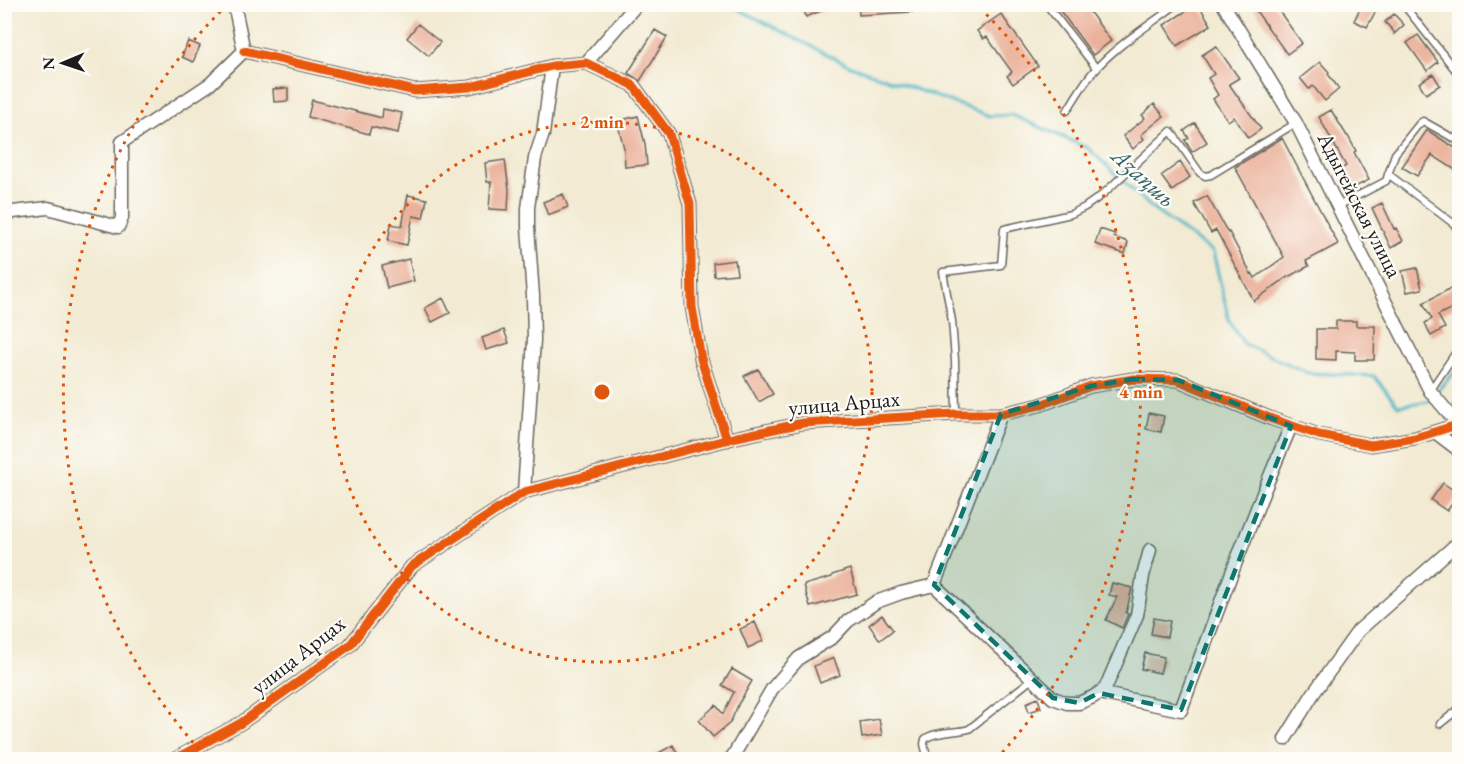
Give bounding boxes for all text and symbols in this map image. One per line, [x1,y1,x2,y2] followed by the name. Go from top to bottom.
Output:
[33,33,93,93] north arrow
[38,57,59,70] text: N
[580,110,624,133] text: 2 min
[1310,126,1409,283] street label: Адыгейская улица
[1104,139,1183,214] water label: Аӡаԥшь
[1119,380,1163,403] text: 4 min
[592,382,612,402] centre of rings
[787,384,902,422] street label: улица Арцах
[245,609,351,701] street label: улица Арцах

